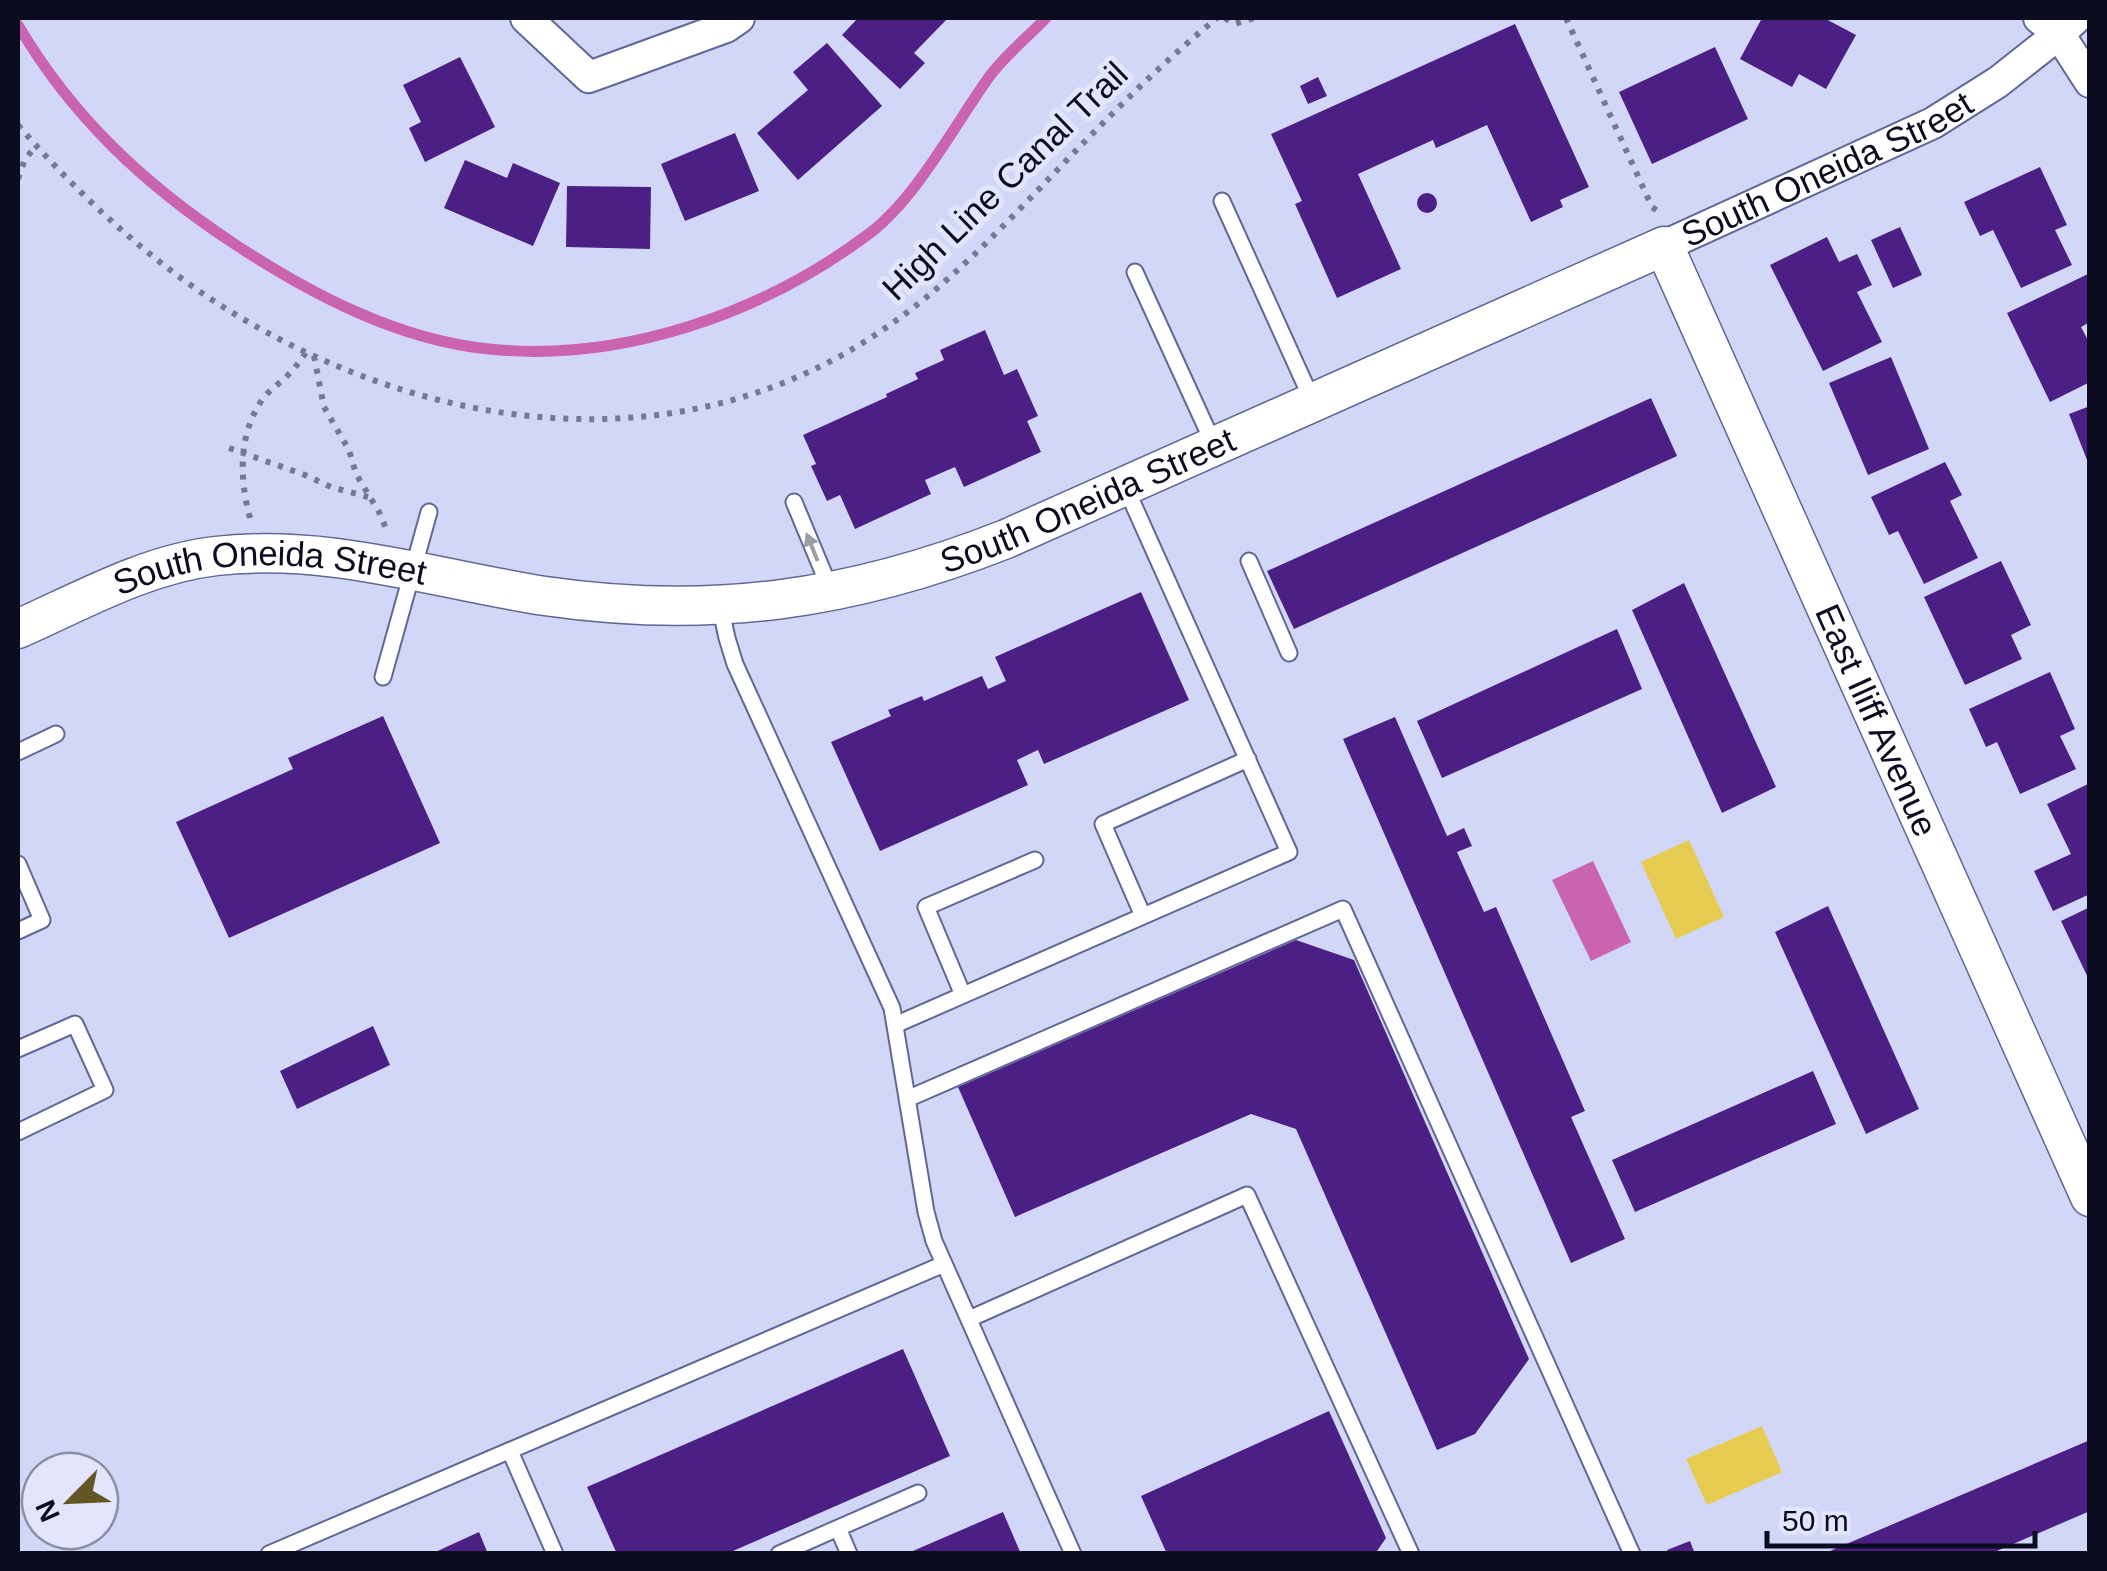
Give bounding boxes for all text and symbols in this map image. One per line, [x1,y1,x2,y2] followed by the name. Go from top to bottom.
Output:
[874,54,1135,308] street label: High Line Canal Trail
[1675,83,1980,254] street label: South Oneida Street
[935,419,1241,580] street label: South Oneida Street
[804,532,820,562] one-way arrow
[107,533,430,602] street label: South Oneida Street
[1808,598,1946,842] street label: East Iliff Avenue
[20,1451,120,1551] north arrow
[1767,1486,2034,1548] scale bar
[29,1495,66,1527] text: N
[1782,1504,1849,1537] text: 50 m

